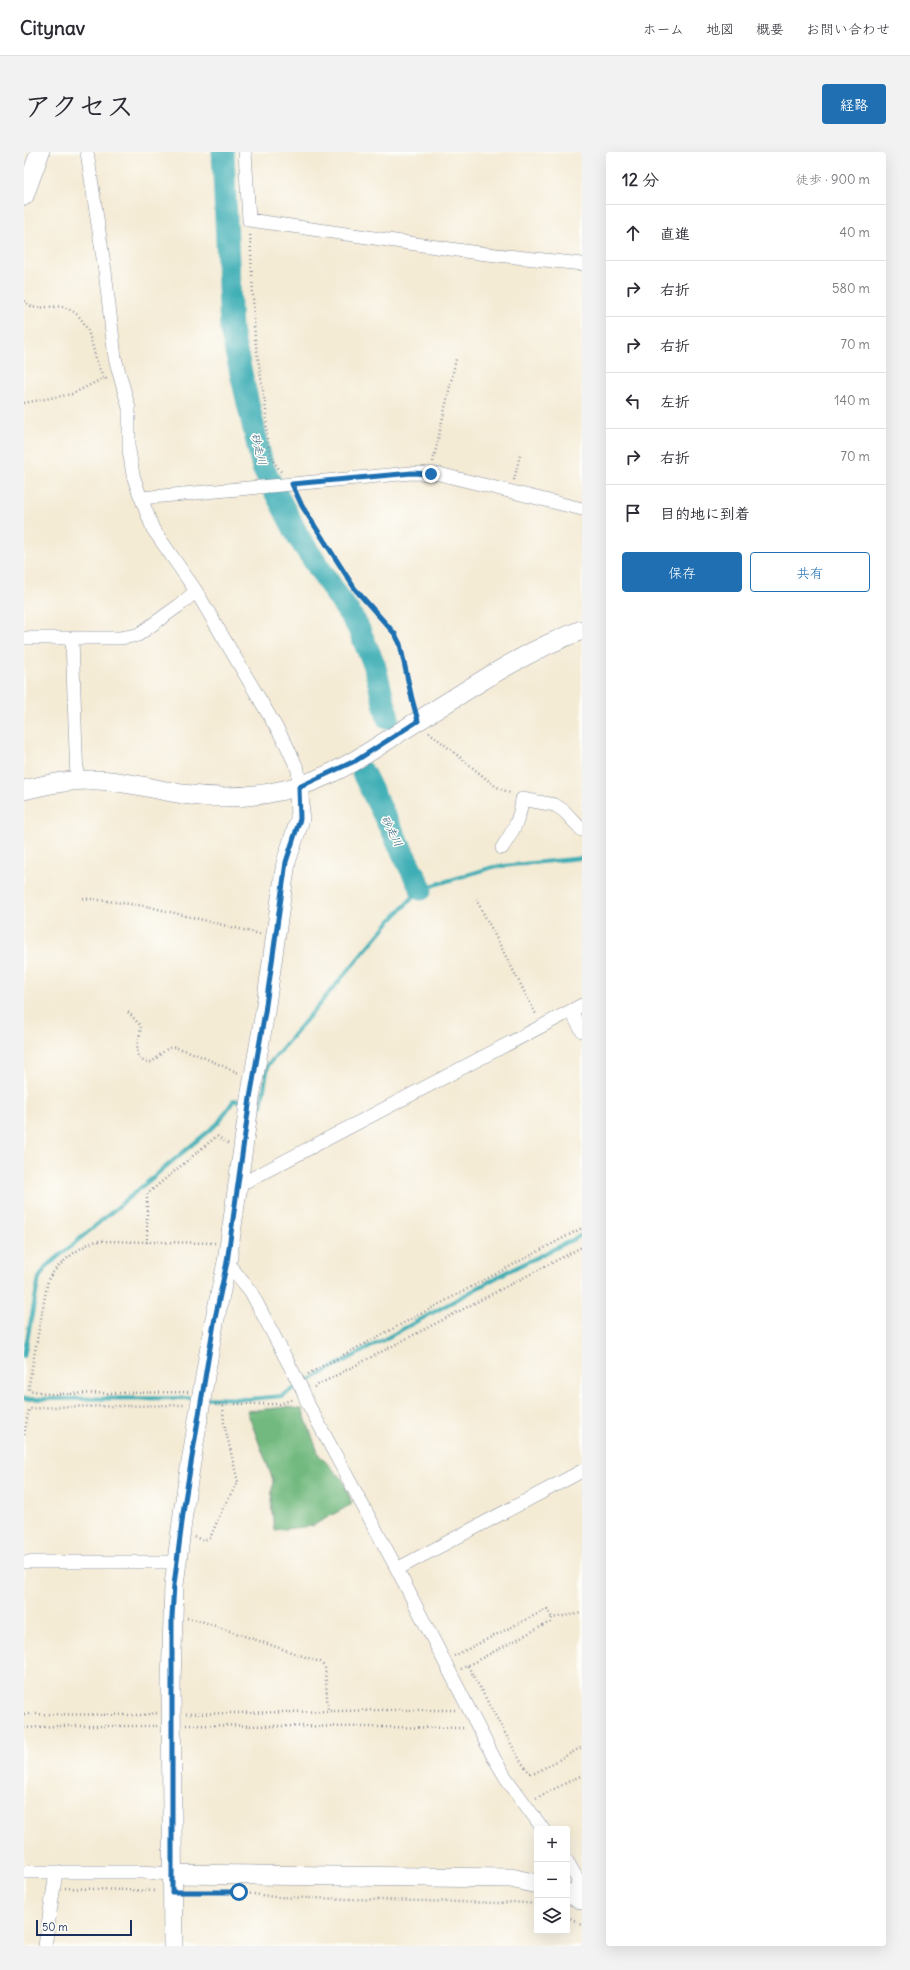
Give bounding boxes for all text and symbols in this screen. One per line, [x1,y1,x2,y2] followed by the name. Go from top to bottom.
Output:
[20,16,85,40] text: Citynav
[643,20,684,38] text: ホーム
[706,20,734,38] text: 地図
[756,20,784,38] text: 概要
[806,20,890,38] text: お問い合わせ
[822,84,886,124] button: 経路
[24,88,134,124] text: アクセス
[622,169,659,191] text: 12 分
[796,171,870,188] text: 徒歩 · 900 m
[622,222,644,244] icon: ahead
[660,224,690,243] text: 直進
[839,224,870,241] text: 40 m
[622,278,644,300] icon: right
[660,280,690,299] text: 右折
[832,280,870,297] text: 580 m
[622,334,644,356] icon: right
[660,336,690,355] text: 右折
[841,336,870,353] text: 70 m
[622,390,644,412] icon: left
[660,392,690,411] text: 左折
[834,392,870,409] text: 140 m
[248,431,270,467] water label: 砂走川
[622,446,644,468] icon: right
[660,448,690,467] text: 右折
[841,448,870,465] text: 70 m
[422,465,440,483] route end
[622,502,644,524] icon: arrive
[660,504,750,523] text: 目的地に到着
[622,552,742,592] button: 保存
[750,552,870,592] button: 共有
[378,813,406,849] water label: 砂走川
[534,1826,570,1934] map controls
[534,1826,570,1862] button: +
[534,1862,570,1898] button: −
[230,1883,248,1901] route start
[534,1898,570,1934] button: layers
[36,1918,132,1937] scale bar
[42,1920,68,1934] text: 50 m

